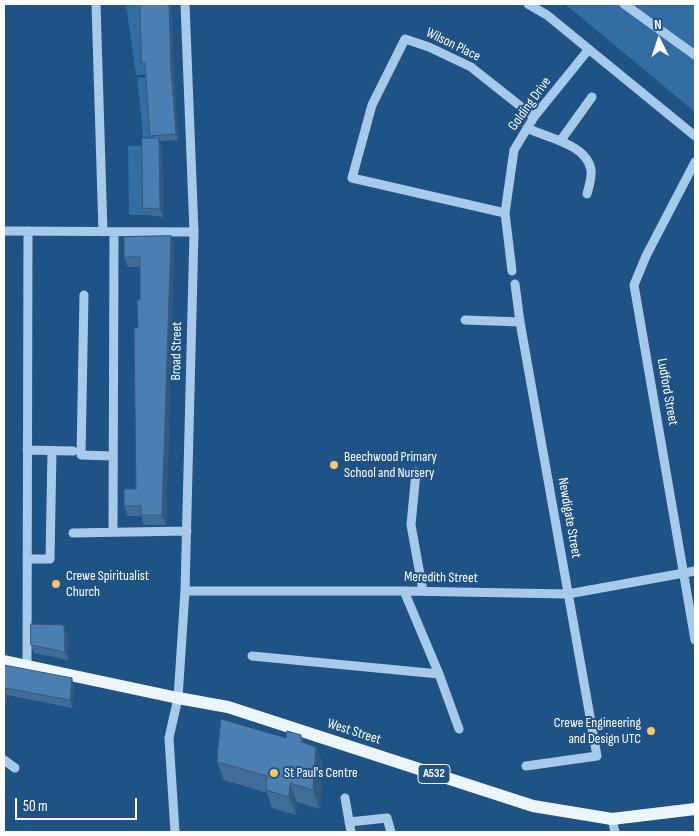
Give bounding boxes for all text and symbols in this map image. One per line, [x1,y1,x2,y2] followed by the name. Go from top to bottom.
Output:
[634,15,684,65] north arrow
[654,16,662,33] text: N
[423,25,483,65] street label: Wilson Place
[505,74,555,134] street label: Golding Drive
[168,321,186,381] street label: Broad Street
[653,357,681,427] street label: Ludford Street
[344,449,437,482] place label: Beechwood Primary School and Nursery
[328,459,340,471] marker: Beechwood Primary School and Nursery
[554,477,584,559] street label: Newdigate Street
[66,568,149,600] place label: Crewe Spiritualist Church
[404,569,478,587] street label: Meredith Street
[50,578,62,590] marker: Crewe Spiritualist Church
[325,715,383,749] street label: West Street
[554,715,641,748] place label: Crewe Engineering and Design UTC
[645,725,657,737] marker: Crewe Engineering and Design UTC
[418,764,450,784] road number: A532
[284,765,358,781] place label: St Paul's Centre
[268,767,280,779] marker: St Paul's Centre
[18,788,140,820] scale bar
[23,797,48,816] text: 50 m

